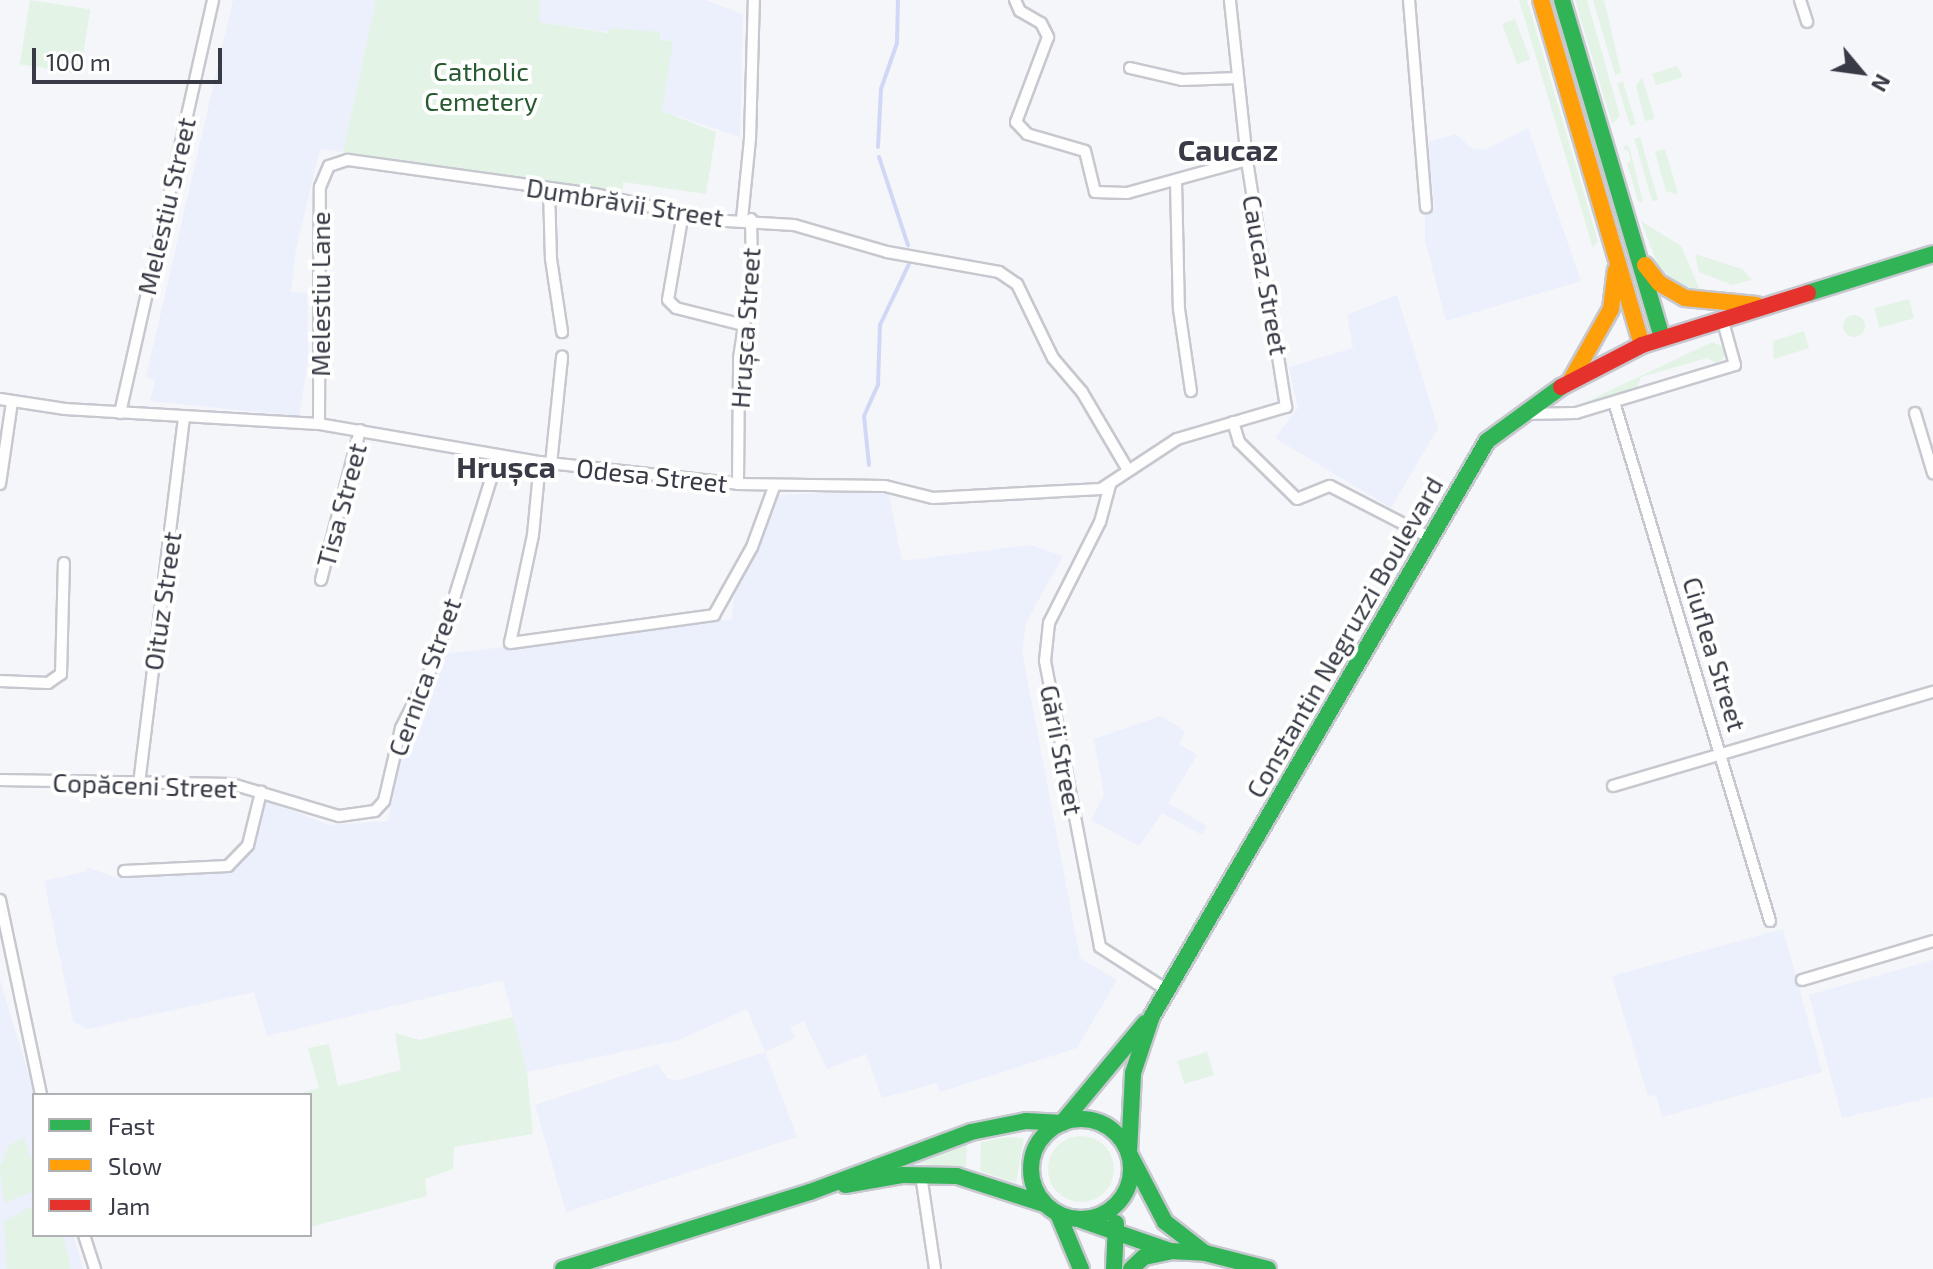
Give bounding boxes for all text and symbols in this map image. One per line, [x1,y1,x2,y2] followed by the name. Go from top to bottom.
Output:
[36,32,226,82] scale bar
[1821,32,1901,112] north arrow
[46,47,111,76] text: 100 m
[424,55,538,116] park label: Catholic Cemetery
[1867,70,1897,97] text: N
[130,114,202,298] street label: Melestiu Street
[1178,131,1278,167] district label: Caucaz
[524,171,726,233] street label: Dumbrăvii Street
[1237,192,1295,358] street label: Caucaz Street
[304,211,336,377] street label: Melestiu Lane
[724,247,766,409] street label: Hrușca Street
[309,440,373,570] street label: Tisa Street
[456,448,556,484] district label: Hrușca
[575,452,729,498] street label: Odesa Street
[1239,471,1449,803] street label: Constantin Negruzzi Boulevard
[137,530,187,672] street label: Oituz Street
[1677,573,1753,735] street label: Ciuflea Street
[381,594,467,760] street label: Cernica Street
[1034,682,1090,818] street label: Gării Street
[52,766,238,804] street label: Copăceni Street
[32,1093,312,1237] legend
[108,1111,155,1140] text: Fast
[108,1151,162,1180] text: Slow
[108,1191,150,1220] text: Jam

